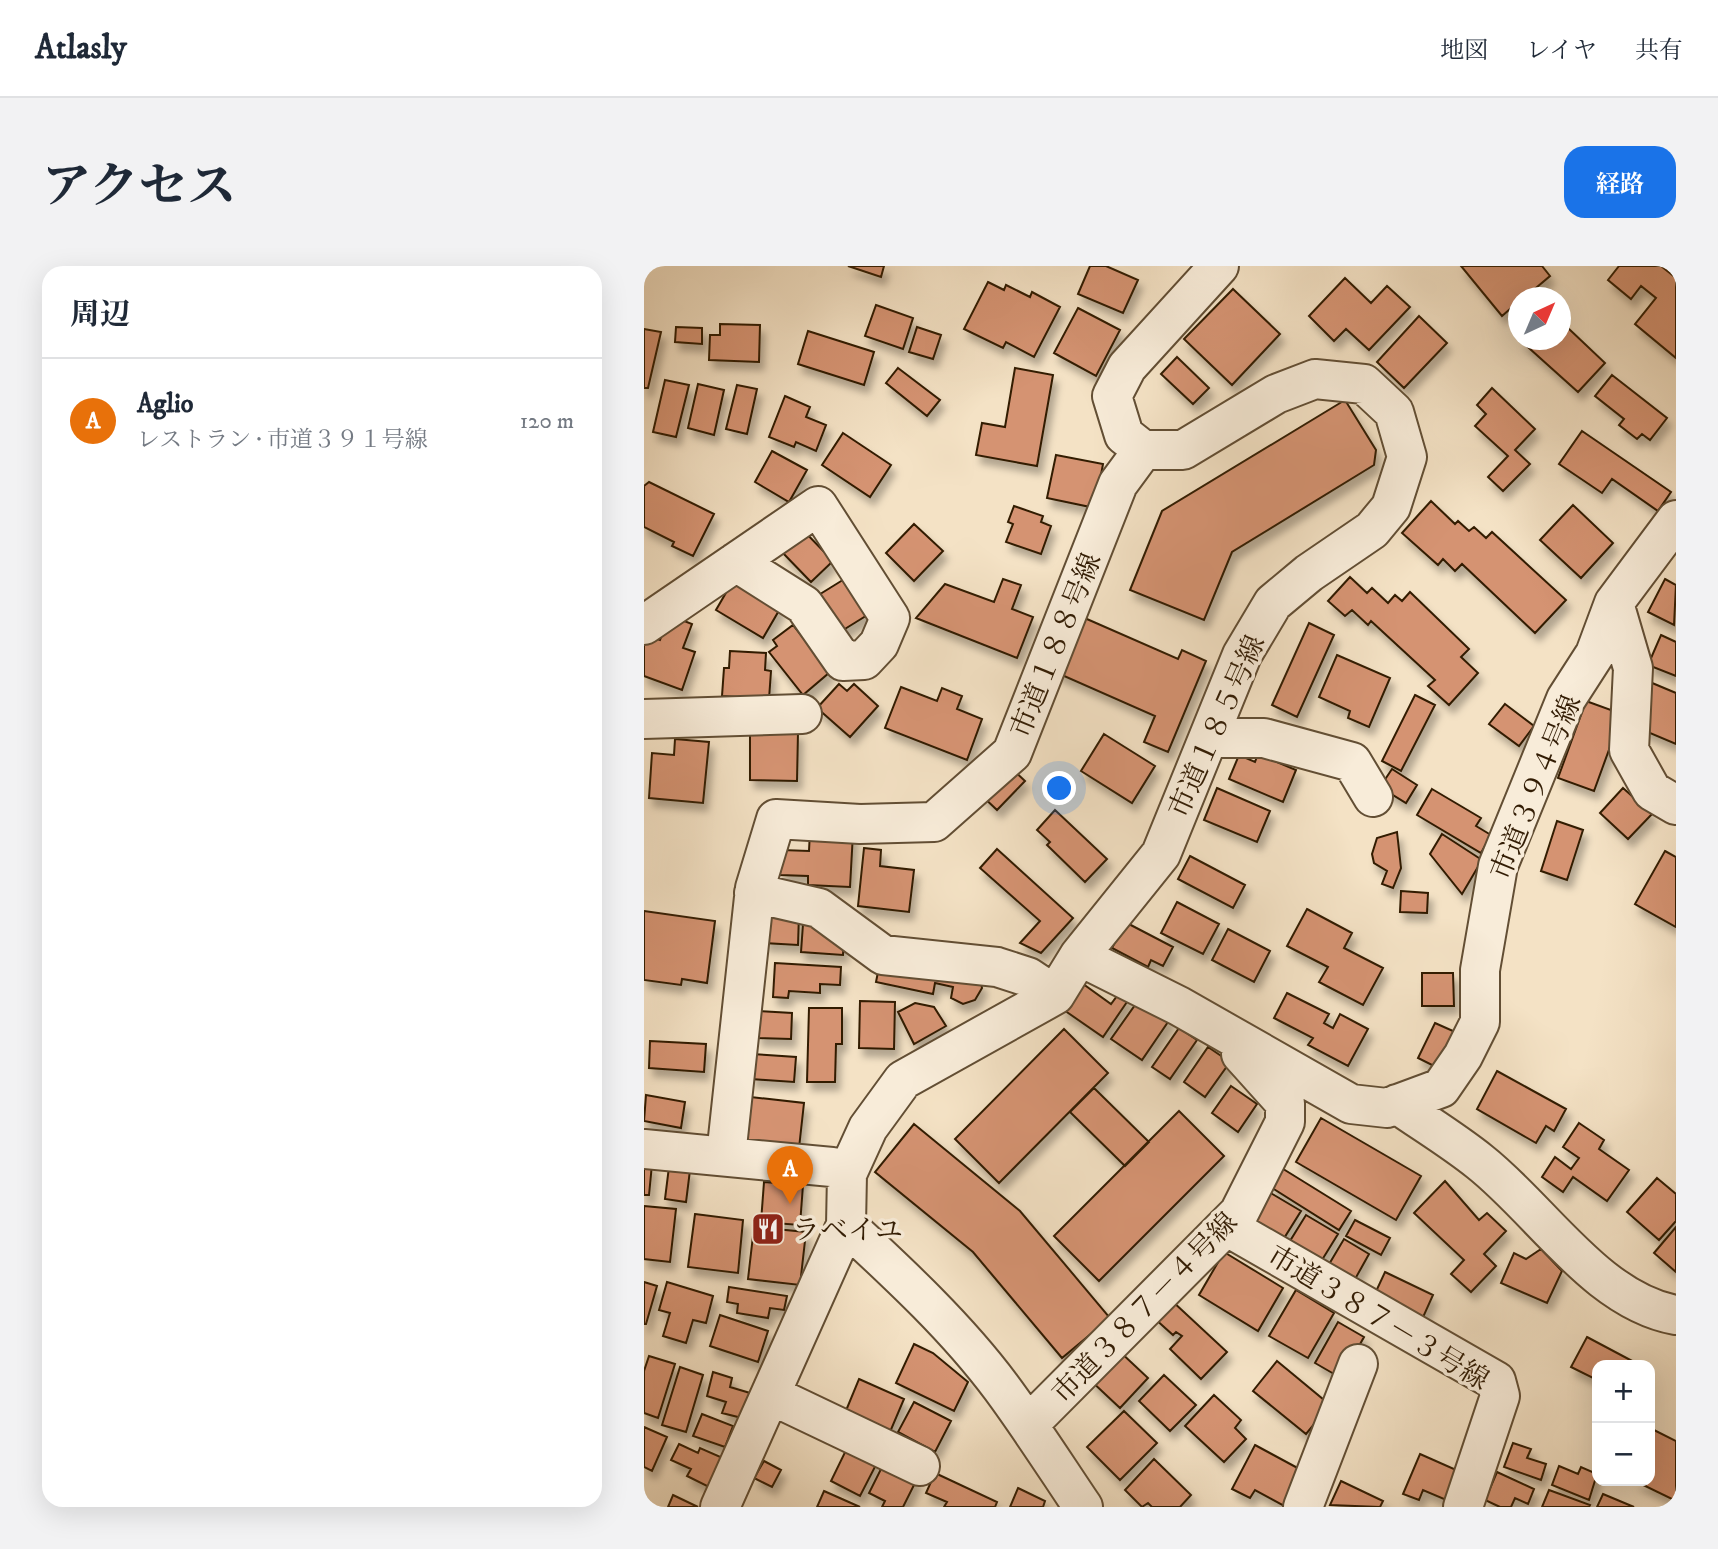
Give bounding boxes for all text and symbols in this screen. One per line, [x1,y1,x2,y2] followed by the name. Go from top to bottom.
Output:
[35,28,127,69] text: Atlasly
[1440,36,1488,66] text: 地図
[1526,36,1597,66] text: レイヤ
[1635,36,1683,66] text: 共有
[1564,146,1676,218] button: 経路
[42,157,237,219] text: アクセス
[1508,287,1571,350] north arrow
[70,297,130,334] text: 周辺
[137,388,193,421] text: Aglio
[86,407,100,436] text: A
[520,407,574,436] text: 120 m
[137,426,428,455] text: レストラン · 市道３９１号線
[1003,548,1109,743] street label: 市道１８８号線
[1162,630,1273,823] street label: 市道１８５号線
[1483,690,1589,885] street label: 市道３９４号線
[1042,771,1076,805] your location
[767,1146,813,1204] pin: A
[1045,1205,1245,1411] street label: 市道３８７－４号線
[749,1210,787,1248] restaurant icon: ラベイユ
[792,1213,903,1248] place label: ラベイユ
[1261,1238,1495,1398] street label: 市道３８７－３号線
[1592,1360,1655,1486] map controls
[1592,1360,1655,1423] button: +
[1592,1423,1655,1486] button: −

